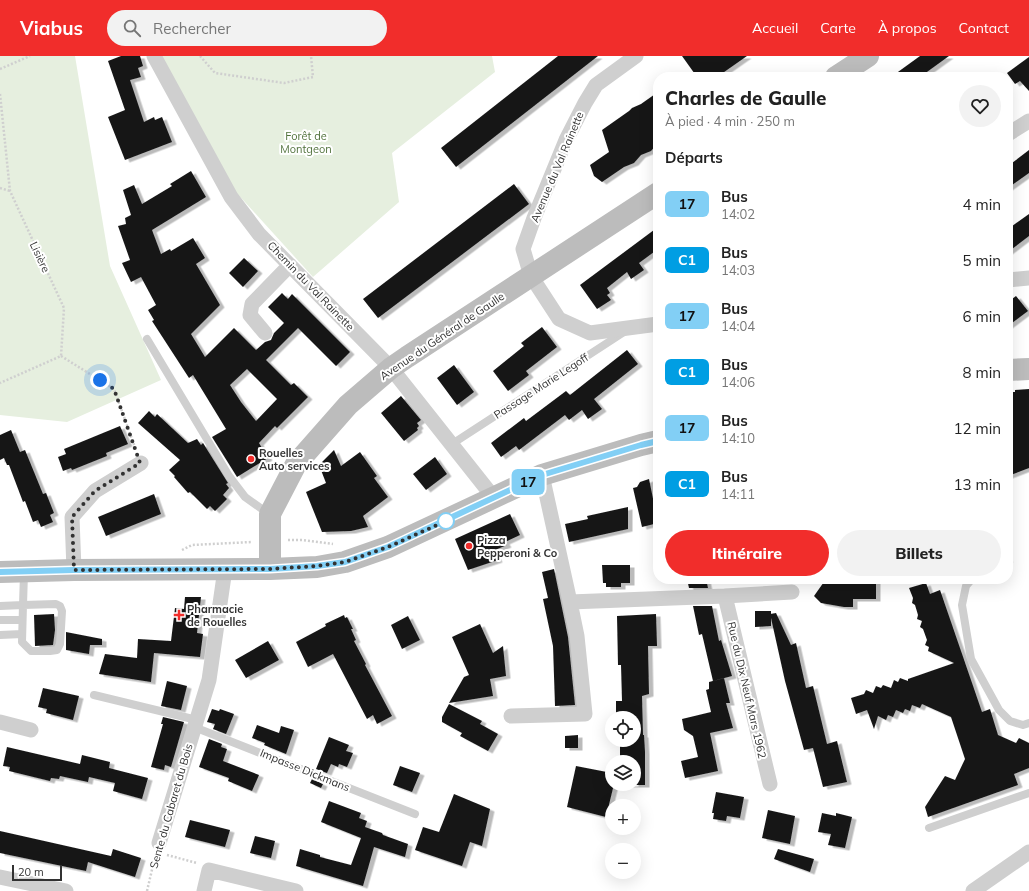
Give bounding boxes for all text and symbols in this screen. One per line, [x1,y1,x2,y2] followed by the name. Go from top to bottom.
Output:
[107,10,387,46] search box
[20,16,83,40] text: Viabus
[121,17,143,39] icon: search
[153,19,231,38] text: Rechercher
[752,19,798,37] text: Accueil
[820,19,856,37] text: Carte
[878,19,937,37] text: À propos
[959,19,1009,37] text: Contact
[959,85,1001,127] button: heart
[665,86,826,110] text: Charles de Gaulle
[527,110,587,224] street label: Avenue du Val Rainette
[665,113,795,129] text: À pied · 4 min · 250 m
[280,129,332,156] park label: Forêt de Montgeon
[665,148,723,167] text: Départs
[721,187,748,206] text: Bus
[679,195,695,213] text: 17
[963,195,1001,214] text: 4 min
[721,206,755,222] text: 14:02
[265,238,357,334] street label: Chemin du Val Rainette
[27,239,53,275] street label: Lisière
[721,243,748,262] text: Bus
[678,251,696,269] text: C1
[963,251,1001,270] text: 5 min
[721,262,755,278] text: 14:03
[377,289,507,383] street label: Avenue du Général de Gaulle
[721,299,748,318] text: Bus
[679,307,695,325] text: 17
[963,307,1001,326] text: 6 min
[721,318,755,334] text: 14:04
[491,350,591,422] street label: Passage Marie Legoff
[721,355,748,374] text: Bus
[678,363,696,381] text: C1
[963,363,1001,382] text: 8 min
[90,370,110,390] your location
[721,374,755,390] text: 14:06
[721,411,748,430] text: Bus
[679,419,695,437] text: 17
[954,419,1001,438] text: 12 min
[721,430,755,446] text: 14:10
[259,446,330,473] place label: Rouelles Auto services
[246,454,256,464] marker: Rouelles Auto services
[721,467,748,486] text: Bus
[510,469,546,495] line badge: 17
[520,473,536,491] text: 17
[678,475,696,493] text: C1
[954,475,1001,494] text: 13 min
[721,486,755,502] text: 14:11
[437,512,455,530] unlabelled marker
[665,530,829,576] button: Itinéraire
[837,530,1001,576] button: Billets
[477,533,558,560] place label: Pizza Pepperoni & Co
[464,541,474,551] marker: Pizza Pepperoni & Co
[187,602,247,629] place label: Pharmacie de Rouelles
[174,610,184,620] marker: Pharmacie de Rouelles
[724,620,770,760] street label: Rue du Dix Neuf Mars 1962
[605,711,641,879] map controls
[605,711,641,747] button: locate
[146,742,196,870] street label: Sente du Cabaret du Bois
[258,746,352,794] street label: Impasse Dickmans
[605,755,641,791] button: layers
[605,799,641,835] button: +
[605,843,641,879] button: −
[12,863,62,882] scale bar
[18,865,44,879] text: 20 m

